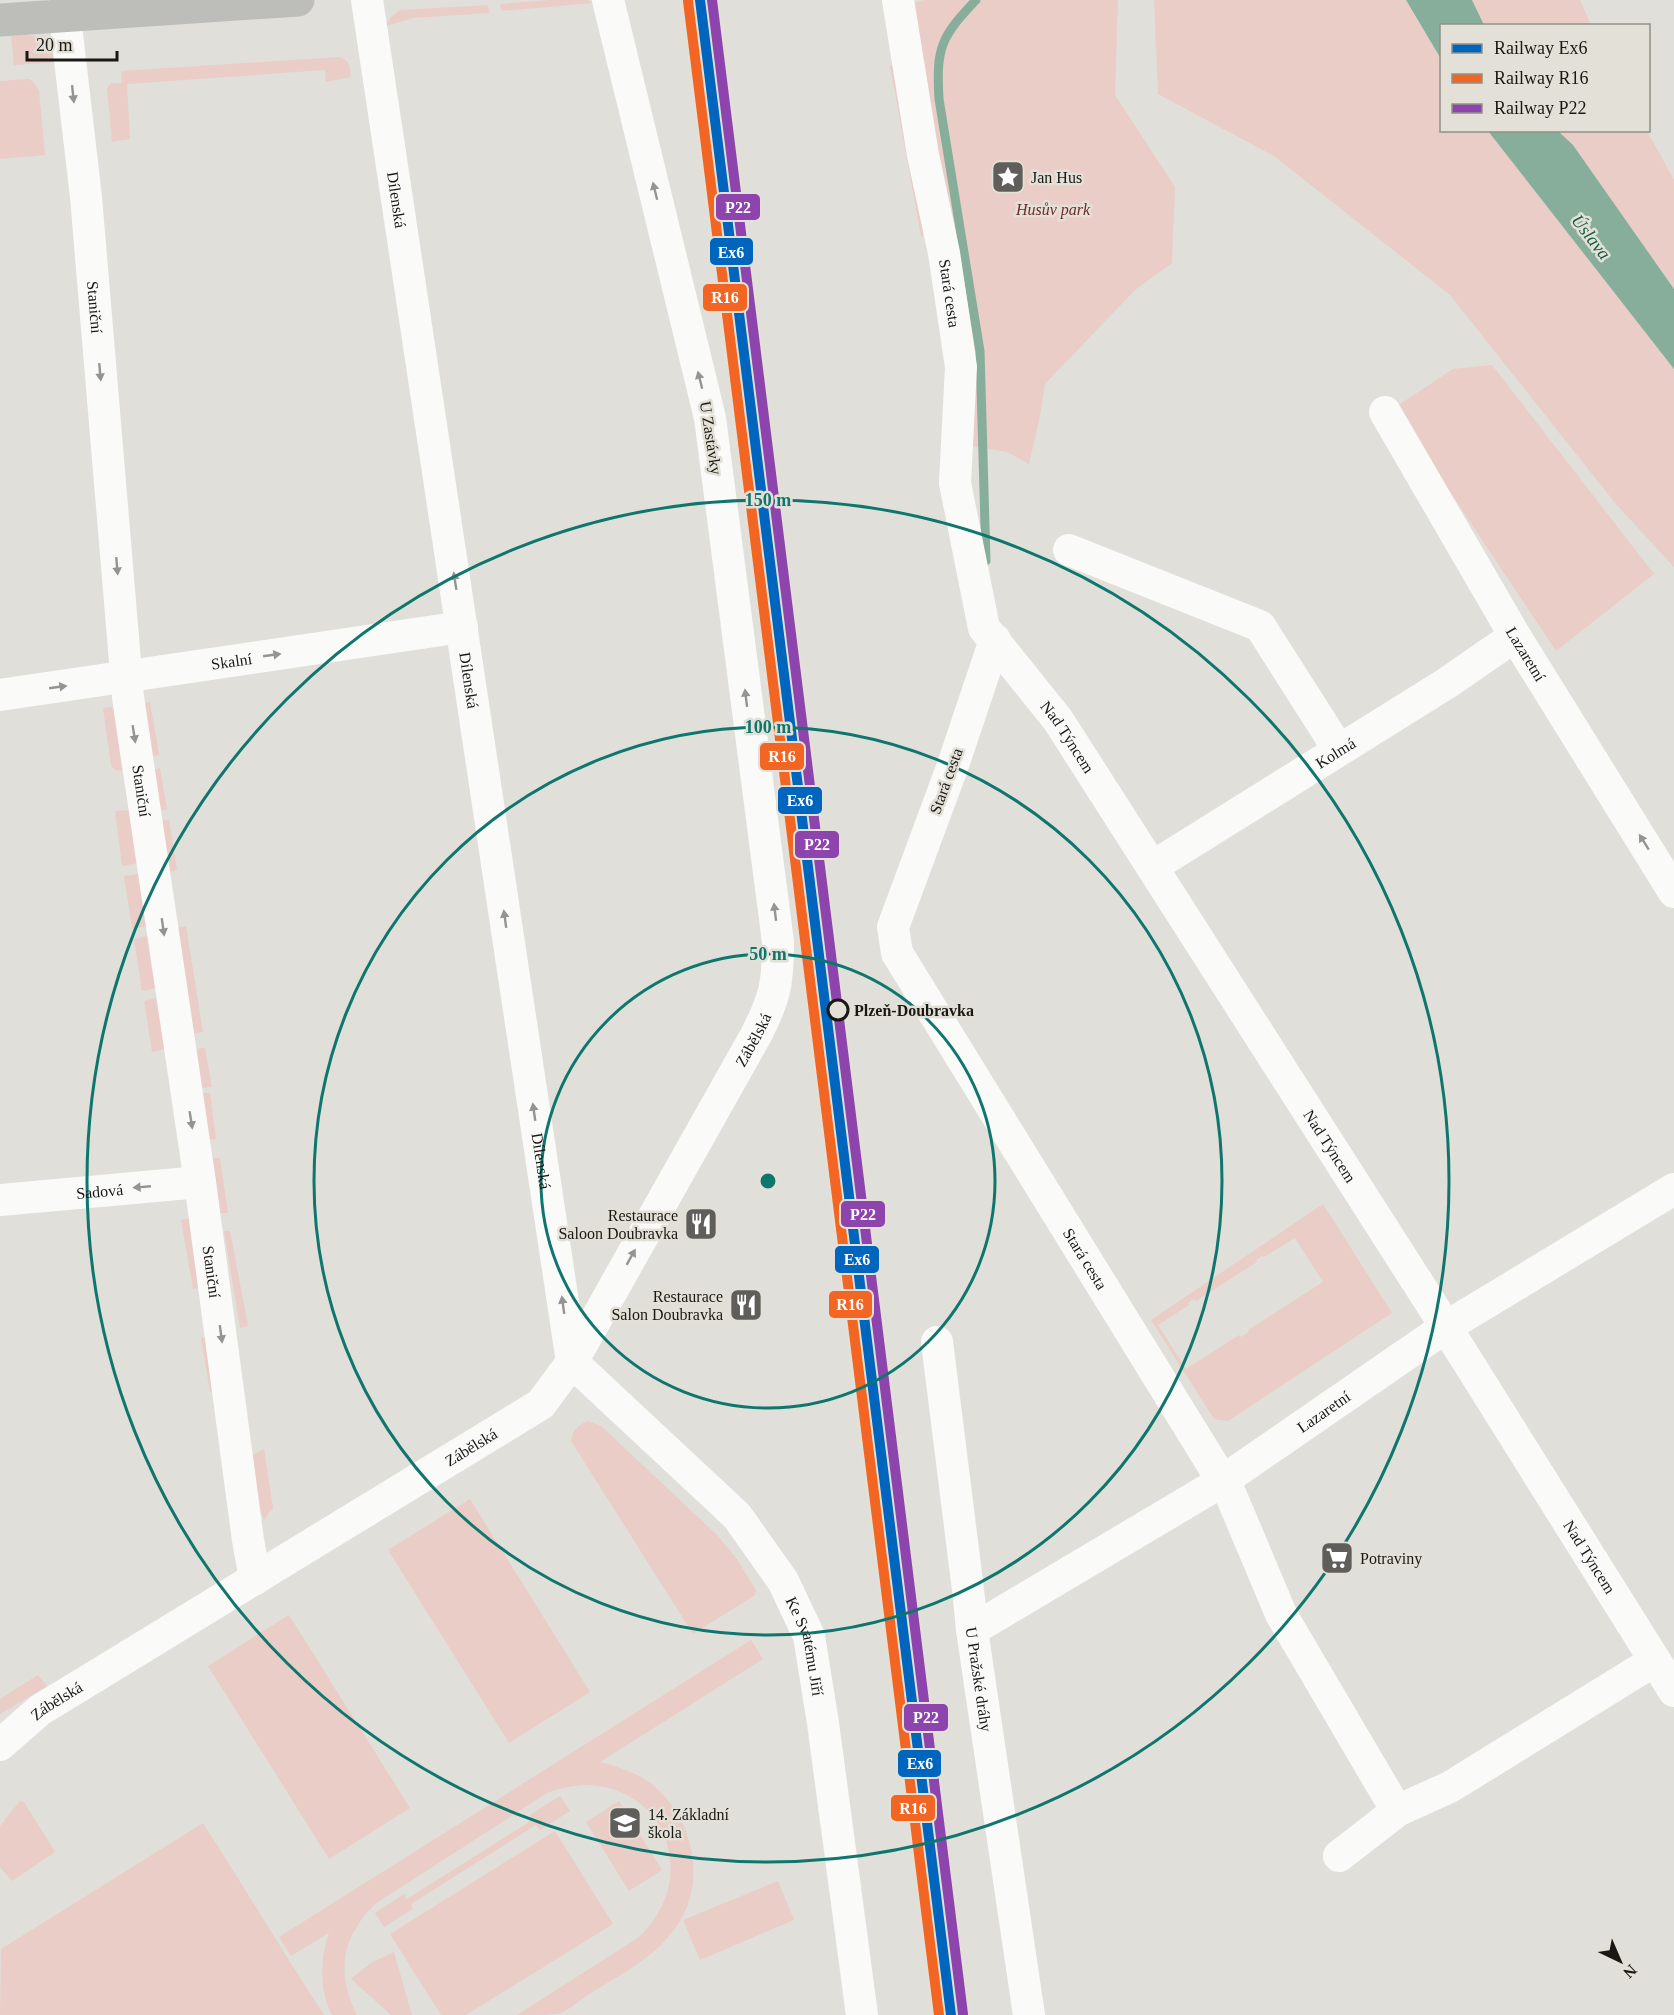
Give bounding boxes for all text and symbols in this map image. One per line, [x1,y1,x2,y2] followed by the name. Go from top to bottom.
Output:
[27,24,117,62] scale bar
[1440,24,1650,132] legend
[36,35,73,55] text: 20 m
[1494,38,1587,58] text: Railway Ex6
[1494,68,1589,88] text: Railway R16
[68,85,78,104] one-way arrow
[1494,98,1587,118] text: Railway P22
[990,159,1026,195] place icon: Jan Hus
[1031,169,1082,186] place label: Jan Hus
[384,170,410,229] street label: Dílenská
[649,182,659,200] one-way arrow
[715,193,761,221] line badge: P22
[725,199,751,216] text: P22
[1015,201,1091,219] park label: Husův park
[1567,210,1615,263] water label: Úslava
[709,237,754,266] line badge: Ex6
[718,244,744,261] text: Ex6
[937,258,964,329] street label: Stará cesta
[85,280,106,335] street label: Staniční
[702,283,748,312] line badge: R16
[711,289,739,306] text: R16
[95,362,105,381] one-way arrow
[695,371,705,389] one-way arrow
[696,400,725,476] street label: U Zastávky
[745,490,791,510] text: 150 m
[112,557,122,576] one-way arrow
[450,571,459,590] one-way arrow
[1503,624,1550,684] street label: Lazaretní
[210,649,254,672] street label: Skalní
[262,651,281,660] one-way arrow
[457,651,482,710] street label: Dílenská
[49,682,68,691] one-way arrow
[742,688,751,707] one-way arrow
[1038,698,1098,776] street label: Nad Týncem
[745,717,791,737] text: 100 m
[129,725,138,744] one-way arrow
[1312,734,1358,771] street label: Kolmá
[759,742,805,771] line badge: R16
[926,746,966,816] street label: Stará cesta
[768,748,796,765] text: R16
[130,764,154,819] street label: Staniční
[777,786,823,815] line badge: Ex6
[787,792,813,809] text: Ex6
[794,830,840,859] line badge: P22
[1638,834,1649,850] one-way arrow
[804,836,830,853] text: P22
[770,902,779,921] one-way arrow
[501,909,510,928] one-way arrow
[158,917,167,936] one-way arrow
[749,944,787,964] text: 50 m
[827,999,849,1021] marker: Plzeň-Doubravka
[854,1002,974,1019] place label: Plzeň-Doubravka
[732,1010,774,1069] street label: Zábělská
[530,1102,539,1121] one-way arrow
[1301,1106,1360,1186] street label: Nad Týncem
[186,1110,195,1129] one-way arrow
[529,1132,554,1190] street label: Dílenská
[758,1171,778,1191] centre of rings
[75,1180,124,1202] street label: Sadová
[133,1182,152,1192] one-way arrow
[840,1200,886,1228] line badge: P22
[683,1206,719,1242] restaurant icon: Restaurace Saloon Doubravka
[850,1206,876,1223] text: P22
[558,1207,678,1242] place label: Restaurace Saloon Doubravka
[1060,1225,1111,1292] street label: Stará cesta
[200,1245,224,1299] street label: Staniční
[834,1245,880,1274] line badge: Ex6
[626,1248,636,1265] one-way arrow
[844,1251,870,1268] text: Ex6
[728,1287,764,1323] restaurant icon: Restaurace Salon Doubravka
[611,1288,723,1323] place label: Restaurace Salon Doubravka
[828,1290,873,1319] line badge: R16
[559,1295,568,1314] one-way arrow
[836,1296,864,1313] text: R16
[216,1324,225,1343] one-way arrow
[1294,1387,1354,1436] street label: Lazaretní
[442,1425,500,1469] street label: Zábělská
[1561,1517,1619,1597] street label: Nad Týncem
[1319,1540,1355,1576] supermarket icon: Potraviny
[1360,1550,1422,1568] place label: Potraviny
[783,1594,827,1698] street label: Ke Svatému Jiří
[963,1626,995,1733] street label: U Pražské dráhy
[27,1678,85,1723] street label: Zábělská
[903,1703,949,1732] line badge: P22
[913,1709,939,1726] text: P22
[897,1749,942,1778] line badge: Ex6
[907,1755,933,1772] text: Ex6
[890,1794,936,1822] line badge: R16
[899,1800,927,1817] text: R16
[607,1805,643,1841] school or university icon: 14. Základní škola
[648,1806,729,1841] place label: 14. Základní škola
[1590,1931,1650,1991] north arrow
[1620,1961,1640,1982] text: N

